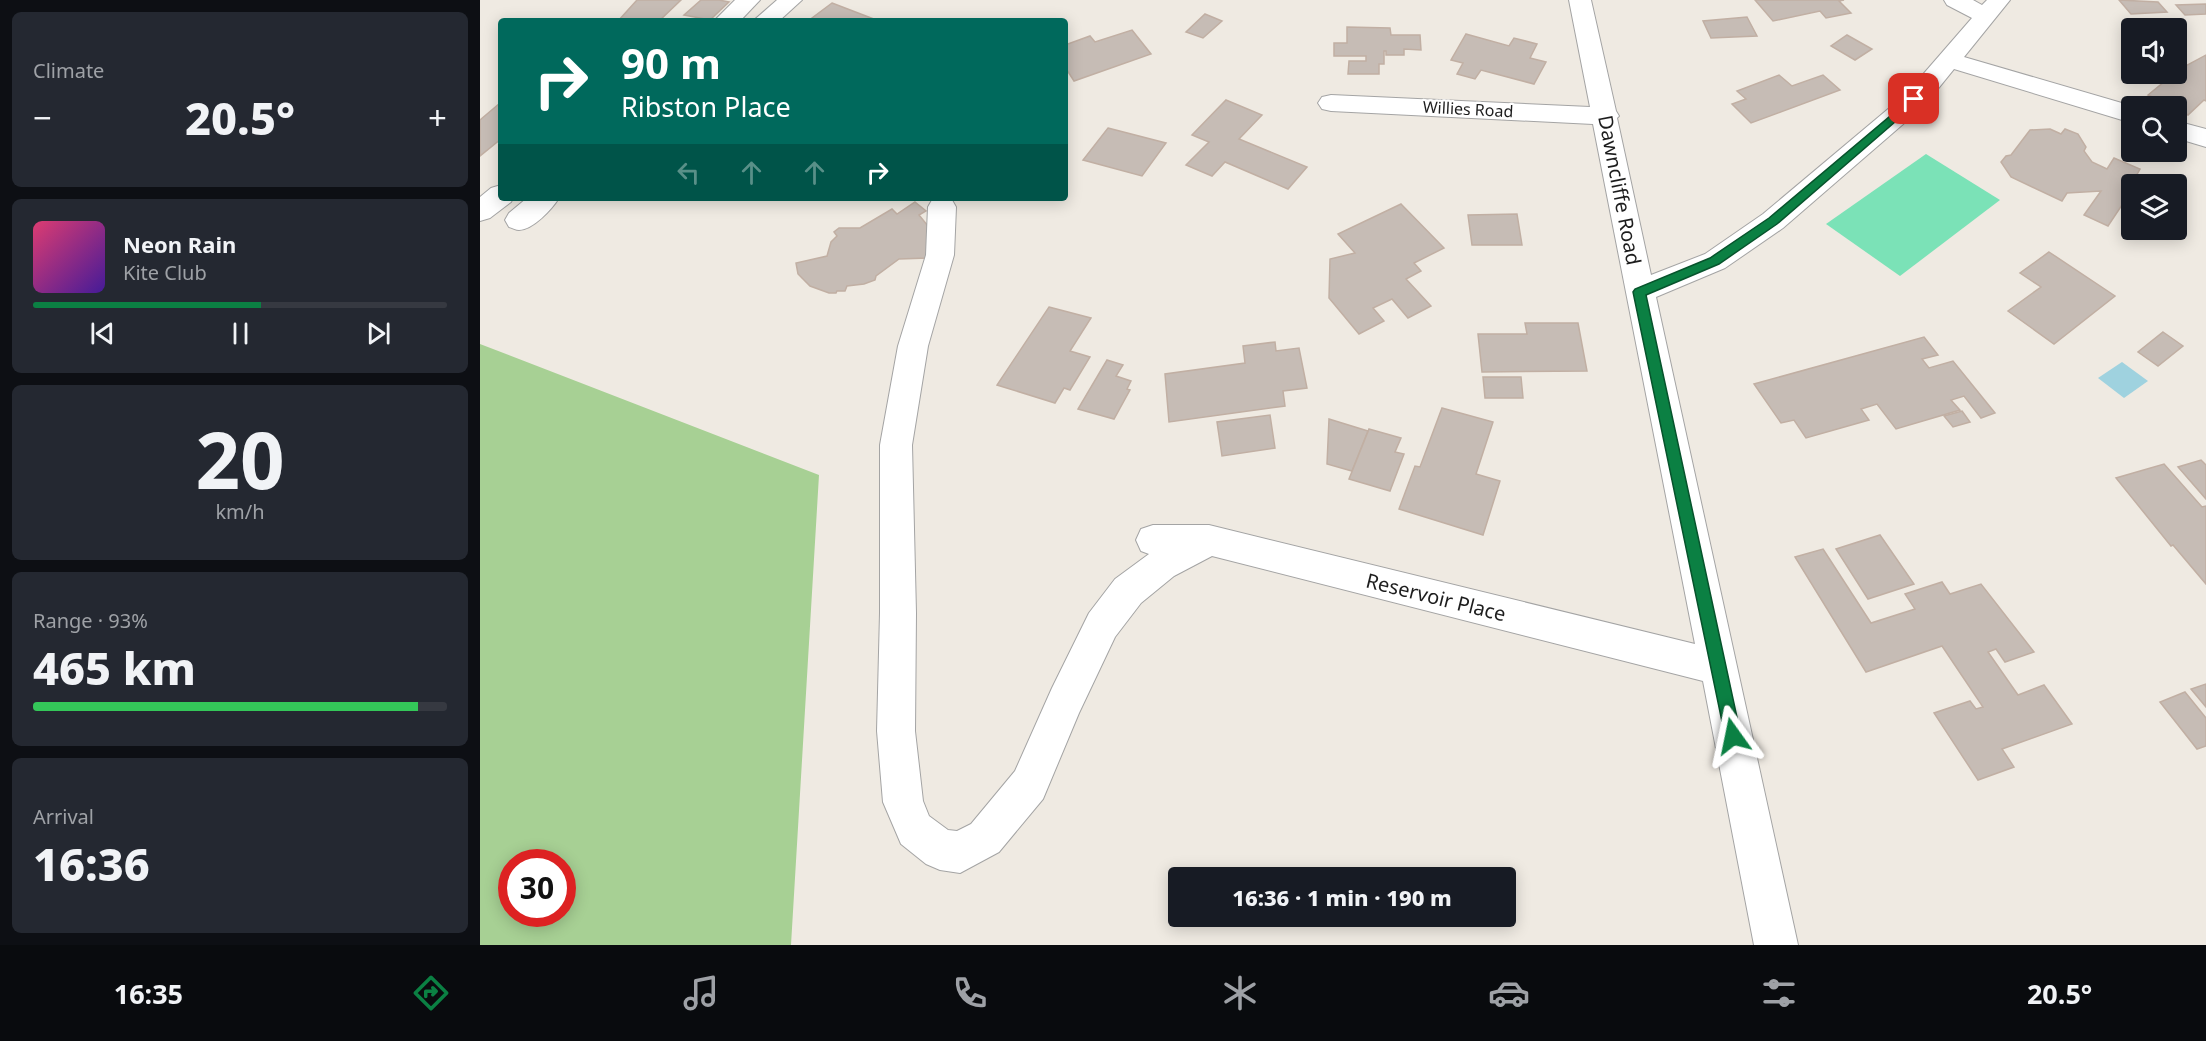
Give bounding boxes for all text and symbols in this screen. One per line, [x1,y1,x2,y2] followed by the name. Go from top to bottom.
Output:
[2121,18,2187,240] map controls
[2121,18,2187,84] button: sound
[621,34,721,91] text: 90 m
[522,42,600,120] icon: right
[33,57,104,84] text: Climate
[1888,73,1939,124] pin
[1897,82,1930,115] icon: arrive
[185,87,295,148] text: 20.5°
[621,88,791,125] text: Ribston Place
[33,95,52,140] text: −
[428,95,447,140] text: +
[1422,96,1514,122] street label: Willies Road
[2121,96,2187,162] button: search
[1592,113,1648,267] street label: Dawncliffe Road
[672,156,705,189] icon: left
[735,156,768,189] icon: ahead
[798,156,831,189] icon: ahead
[861,156,894,189] icon: right
[2121,174,2187,240] button: layers
[123,229,236,259] text: Neon Rain
[123,259,207,286] text: Kite Club
[86,317,119,350] icon: previous
[224,317,257,350] icon: pause
[362,317,395,350] icon: next
[195,406,285,512] text: 20
[215,498,265,525] text: km/h
[1363,567,1509,627] street label: Reservoir Place
[33,607,148,634] text: Range · 93%
[33,637,196,698] text: 465 km
[1701,704,1765,768] position arrow
[33,803,94,830] text: Arrival
[33,833,150,894] text: 16:36
[498,849,576,927] speed limit sign: 30
[1232,882,1452,912] text: 16:36 · 1 min · 190 m
[410,972,452,1014] icon: directions
[680,972,722,1014] icon: music
[949,972,991,1014] icon: phone
[1219,972,1261,1014] icon: climate
[1488,972,1530,1014] icon: car
[1758,972,1800,1014] icon: filters
[114,975,183,1012] text: 16:35
[2027,975,2092,1012] text: 20.5°

